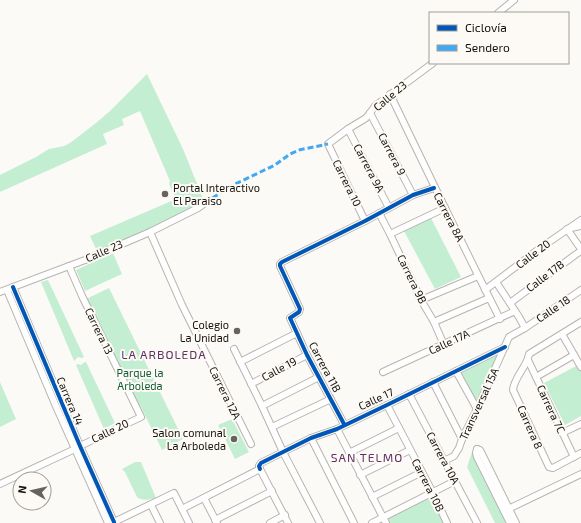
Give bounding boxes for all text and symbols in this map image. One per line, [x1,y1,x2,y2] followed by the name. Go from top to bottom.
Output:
[429,12,569,64] legend
[465,20,507,34] text: Ciclovía
[465,40,510,54] text: Sendero
[370,78,409,113] street label: Calle 23
[376,130,409,177] street label: Carrera 9
[351,141,388,194] street label: Carrera 9A
[330,157,364,208] street label: Carrera 10
[173,181,260,207] place label: Portal Interactivo El Paraiso
[160,189,170,199] marker: Portal Interactivo El Paraiso
[432,190,467,244] street label: Carrera 8A
[513,236,553,271] street label: Calle 20
[83,237,125,264] street label: Calle 23
[395,252,430,306] street label: Carrera 9B
[523,257,566,294] street label: Calle 17B
[533,292,572,325] street label: Calle 18
[83,305,116,356] street label: Carrera 13
[180,318,229,344] place label: Colegio La Unidad
[232,326,242,336] marker: Colegio La Unidad
[426,326,471,357] street label: Calle 17A
[307,339,344,394] street label: Carrera 11B
[121,347,207,361] district label: LA ARBOLEDA
[259,354,299,383] street label: Calle 19
[207,364,244,421] street label: Carrera 12A
[117,366,163,392] park label: Parque la Arboleda
[456,366,501,442] street label: Transversal 15A
[55,375,86,427] street label: Carrera 14
[535,383,568,435] street label: Carrera 7C
[356,385,396,412] street label: Calle 17
[515,403,546,451] street label: Carrera 8
[89,416,131,445] street label: Calle 20
[152,426,227,452] place label: Salon comunal La Arboleda
[424,429,463,486] street label: Carrera 10A
[229,434,239,444] marker: Salon comunal La Arboleda
[331,450,403,464] district label: SAN TELMO
[410,456,447,514] street label: Carrera 10B
[12,471,52,511] north arrow
[15,485,29,494] text: N

